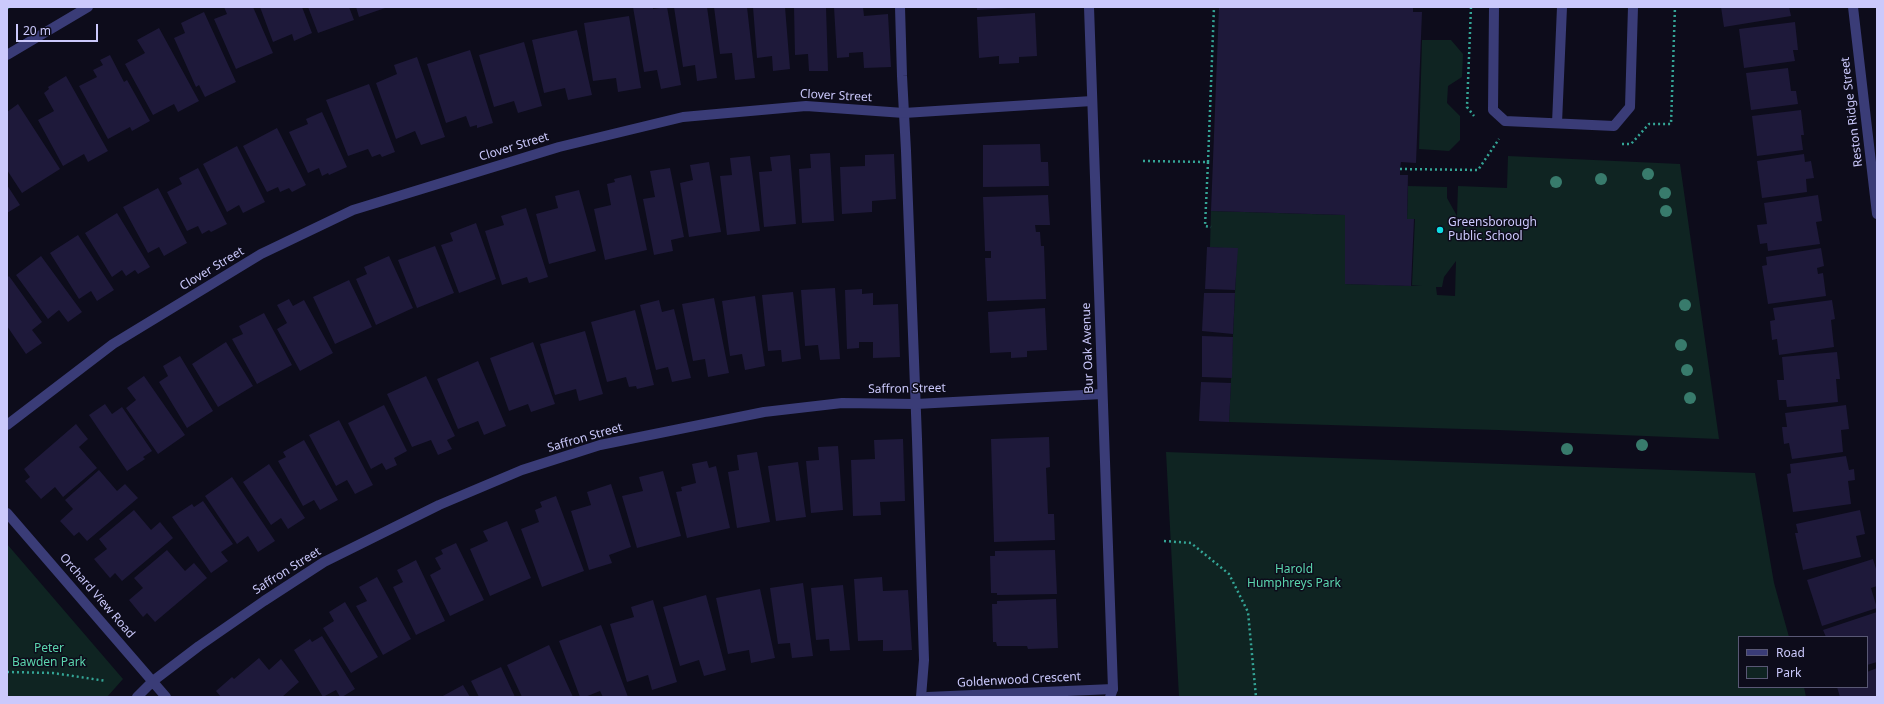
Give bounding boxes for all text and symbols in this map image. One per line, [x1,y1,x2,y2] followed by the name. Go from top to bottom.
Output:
[18,16,100,42] scale bar
[23,22,51,39] text: 20 m
[1838,56,1866,168] street label: Reston Ridge Street
[800,87,872,105] street label: Clover Street
[477,130,551,164] street label: Clover Street
[1448,216,1537,244] place label: Greensborough Public School
[1435,225,1445,235] marker: Greensborough Public School
[177,244,247,294] street label: Clover Street
[1079,302,1097,394] street label: Bur Oak Avenue
[868,381,946,397] street label: Saffron Street
[546,420,624,456] street label: Saffron Street
[250,544,324,598] street label: Saffron Street
[56,551,138,641] street label: Orchard View Road
[1247,563,1341,591] park label: Harold Humphreys Park
[1738,636,1868,688] legend
[12,642,86,670] park label: Peter Bawden Park
[1776,644,1805,661] text: Road
[1776,664,1801,681] text: Park
[957,670,1081,690] street label: Goldenwood Crescent

